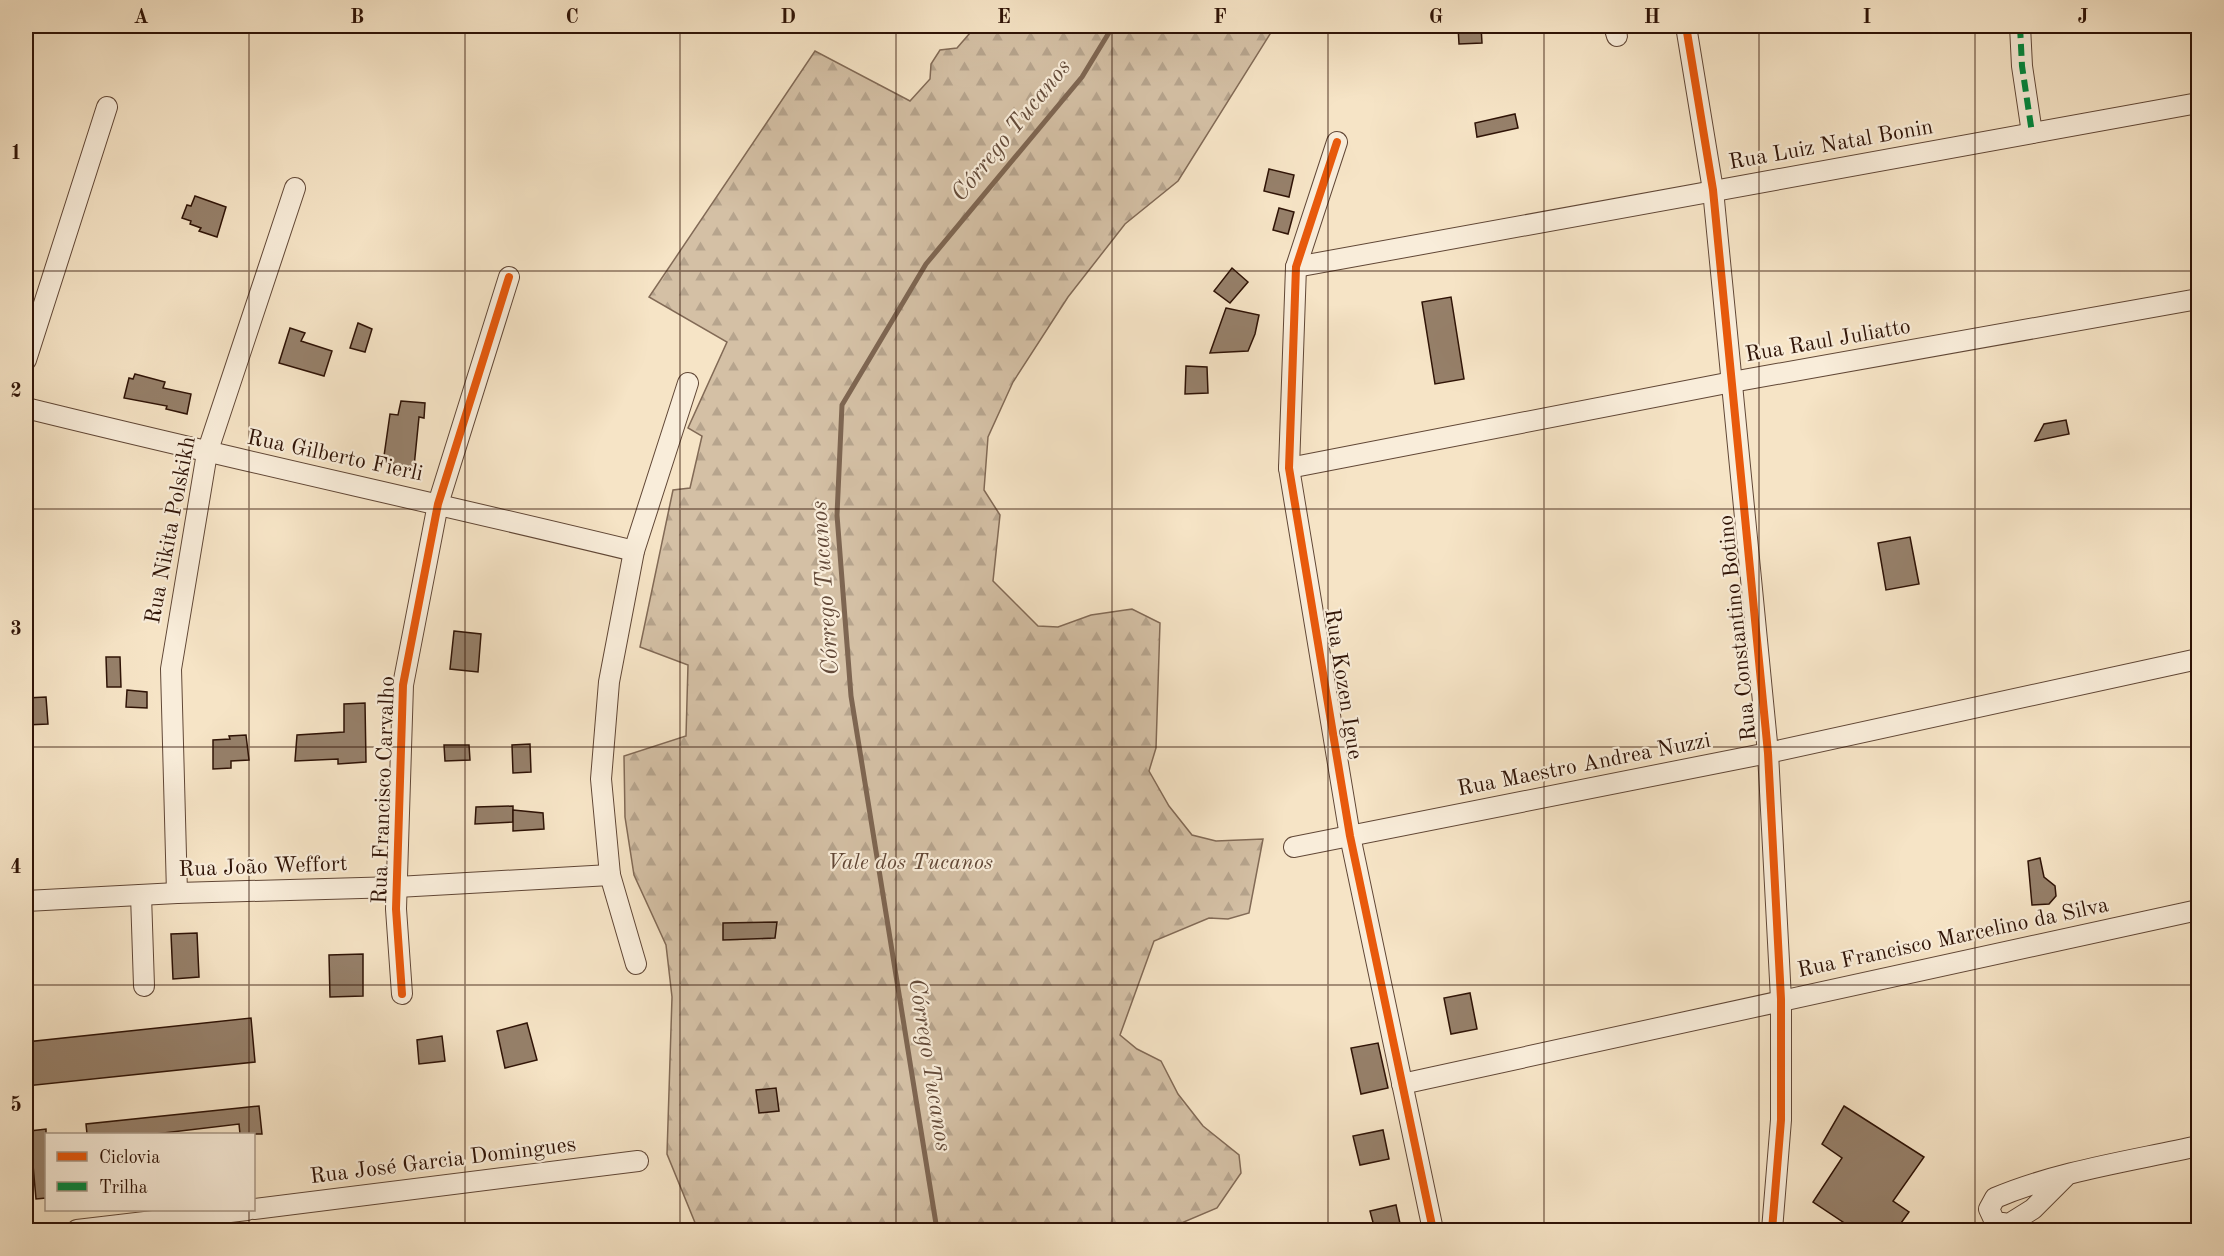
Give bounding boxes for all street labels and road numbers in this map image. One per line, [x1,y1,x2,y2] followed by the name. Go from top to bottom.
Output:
[1727,116,1935,174] street label: Rua Luiz Natal Bonin
[1744,316,1912,366] street label: Rua Raul Juliatto
[245,427,425,485] street label: Rua Gilberto Fierli
[142,434,200,626] street label: Rua Nikita Polskikh
[1715,514,1761,742] street label: Rua Constantino Botino
[1320,607,1366,761] street label: Rua Kozen Igue
[369,676,399,904] street label: Rua Francisco Carvalho
[1455,730,1713,800] street label: Rua Maestro Andrea Nuzzi
[178,853,348,881] street label: Rua João Weffort
[1795,894,2111,982] street label: Rua Francisco Marcelino da Silva
[309,1134,577,1188] street label: Rua José Garcia Domingues

